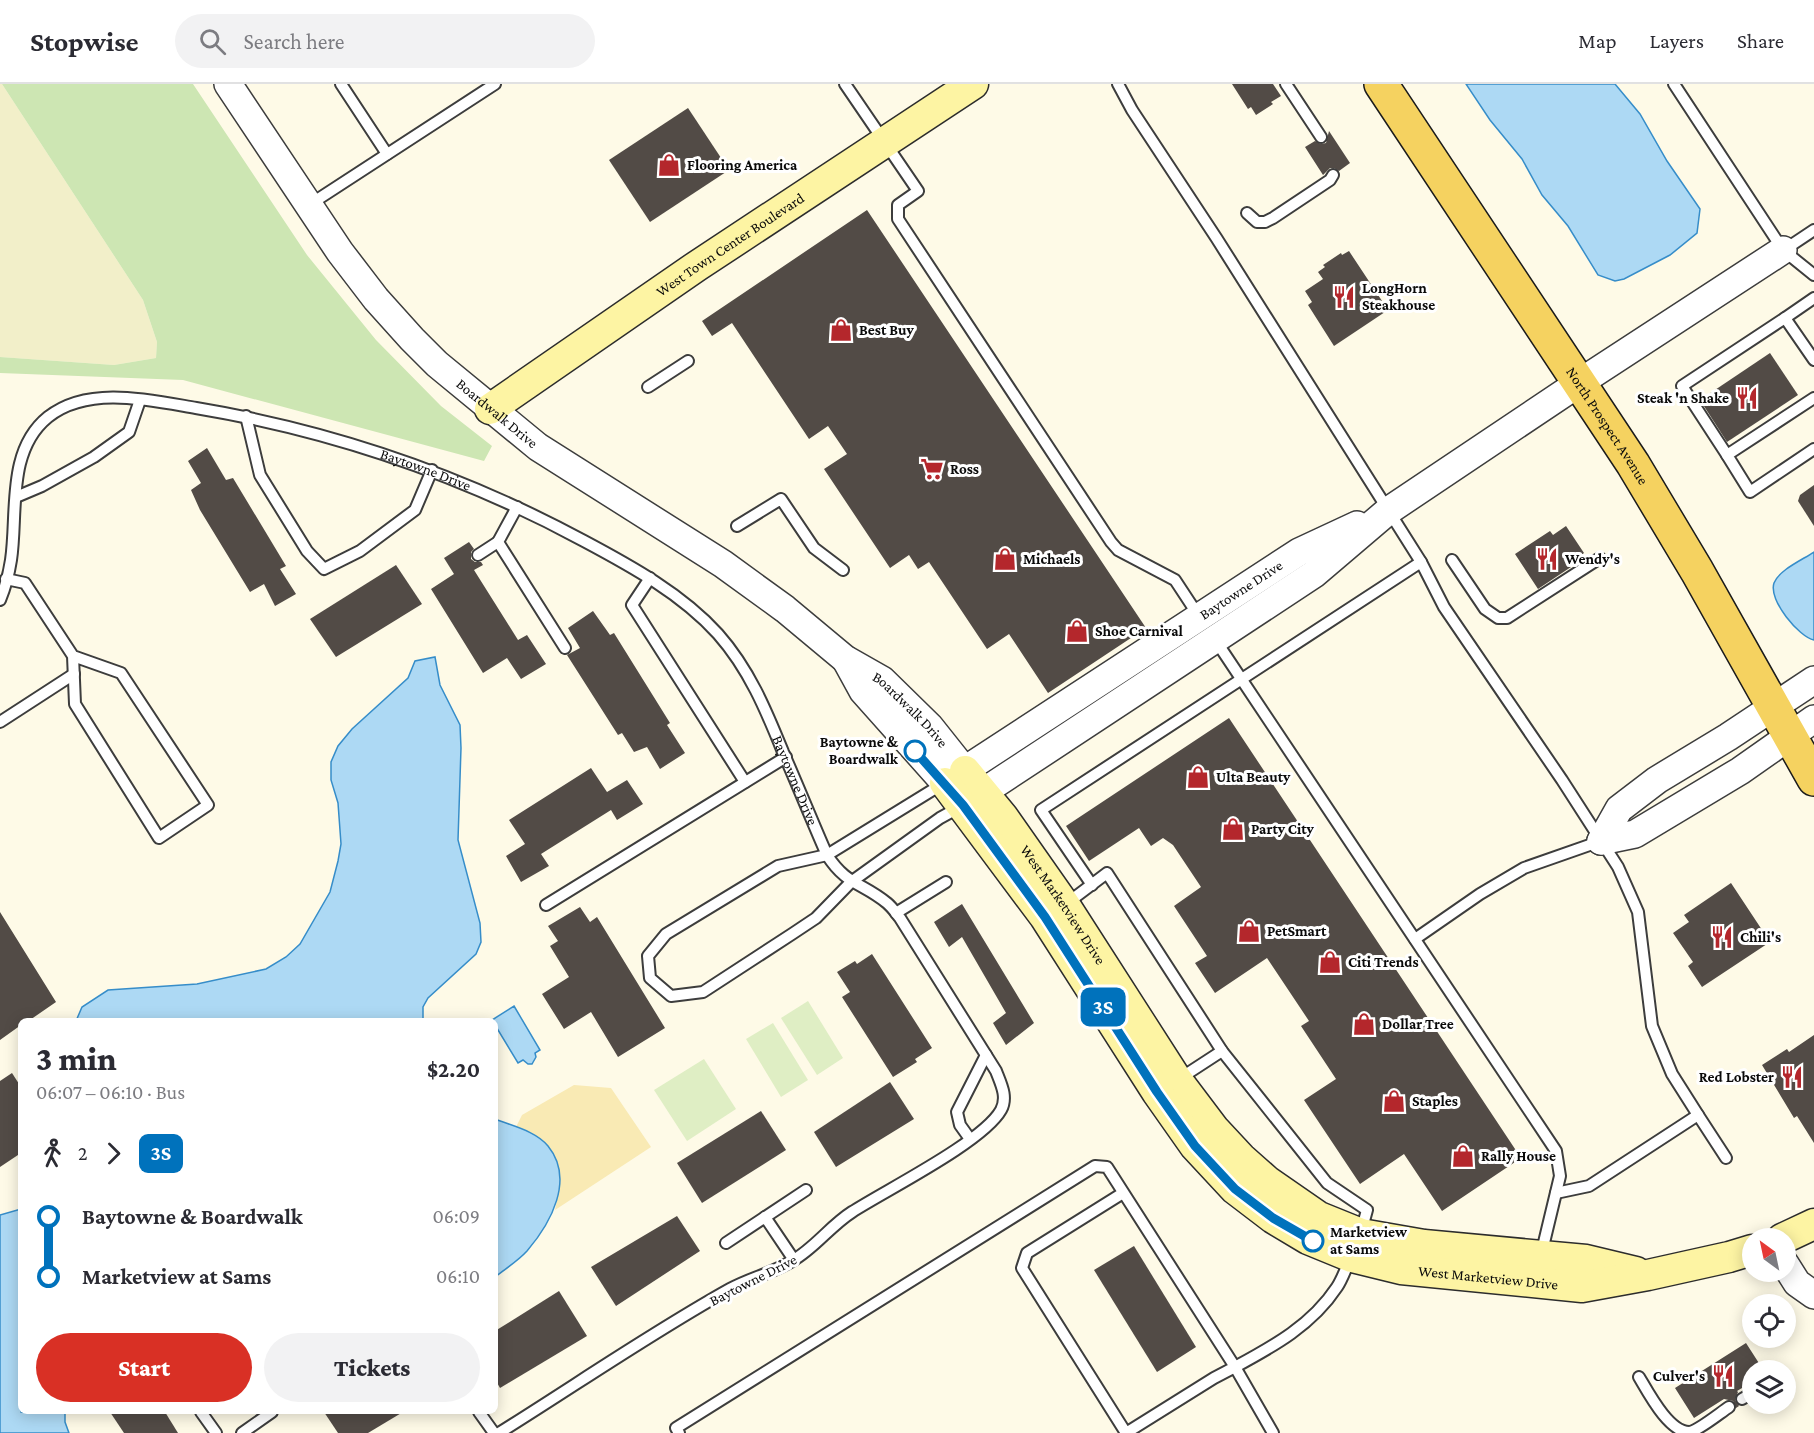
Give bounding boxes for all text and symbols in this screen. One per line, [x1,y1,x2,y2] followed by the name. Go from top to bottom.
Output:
[175,14,595,68] search box
[196,25,229,58] icon: search
[30,26,139,57] text: Stopwise
[244,29,345,54] text: Search here
[1578,29,1617,53] text: Map
[1650,29,1704,53] text: Layers
[1737,29,1784,53] text: Share
[656,152,682,178] shop icon: Flooring America
[687,157,798,173] place label: Flooring America
[653,190,807,300] street label: West Town Center Boulevard
[1362,280,1435,313] place label: LongHorn Steakhouse
[1331,284,1357,310] restaurant icon: LongHorn Steakhouse
[828,317,854,343] shop icon: Best Buy
[859,322,915,338] place label: Best Buy
[1563,364,1652,488] street label: North Prospect Avenue
[453,375,541,452] street label: Boardwalk Drive
[1734,385,1760,411] restaurant icon: Steak 'n Shake
[1637,390,1729,406] place label: Steak 'n Shake
[378,446,474,494] street label: Baytowne Drive
[919,456,945,482] supermarket icon: Ross
[950,461,979,477] place label: Ross
[992,546,1018,572] shop icon: Michaels
[1534,546,1560,572] restaurant icon: Wendy's
[1023,551,1080,567] place label: Michaels
[1564,551,1620,567] place label: Wendy's
[1197,557,1286,623] street label: Baytowne Drive
[1064,618,1090,644] shop icon: Shoe Carnival
[1095,623,1184,639] place label: Shoe Carnival
[870,669,951,751] street label: Boardwalk Drive
[769,733,821,828] street label: Baytowne Drive
[820,734,899,767] place label: Baytowne & Boardwalk
[904,740,926,762] marker: Baytowne & Boardwalk
[1185,764,1211,790] shop icon: Ulta Beauty
[1216,769,1291,785] place label: Ulta Beauty
[1220,816,1246,842] shop icon: Party City
[1251,821,1315,837] place label: Party City
[1017,842,1109,968] street label: West Marketview Drive
[1236,918,1262,944] shop icon: PetSmart
[1267,923,1327,939] place label: PetSmart
[1709,924,1735,950] restaurant icon: Chili's
[1740,929,1781,945] place label: Chili's
[1317,949,1343,975] shop icon: Citi Trends
[1348,954,1419,970] place label: Citi Trends
[1076,988,1130,1026] line badge: 3S
[1093,995,1113,1019] text: 3S
[1351,1011,1377,1037] shop icon: Dollar Tree
[1382,1016,1454,1032] place label: Dollar Tree
[36,1040,117,1077] text: 3 min
[427,1057,480,1082] text: $2.20
[1779,1064,1805,1090] restaurant icon: Red Lobster
[1699,1069,1774,1085] place label: Red Lobster
[36,1081,185,1103] text: 06:07 – 06:10 · Bus
[1381,1088,1407,1114] shop icon: Staples
[1412,1093,1458,1109] place label: Staples
[36,1137,69,1170] icon: walk
[97,1137,130,1170] icon: forward
[151,1141,171,1165] text: 3S
[78,1142,88,1164] text: 2
[1450,1143,1476,1169] shop icon: Rally House
[1481,1148,1556,1164] place label: Rally House
[82,1204,303,1229] text: Baytowne & Boardwalk
[433,1205,480,1227] text: 06:09
[1330,1224,1408,1257] place label: Marketview at Sams
[1742,1228,1796,1282] north arrow
[1742,1228,1796,1414] map controls
[1302,1230,1324,1252] marker: Marketview at Sams
[707,1251,800,1310] street label: Baytowne Drive
[1418,1263,1559,1293] street label: West Marketview Drive
[82,1264,271,1289] text: Marketview at Sams
[436,1265,480,1287] text: 06:10
[1742,1294,1796,1348] button: locate
[36,1333,252,1402] button: Start
[264,1333,480,1402] button: Tickets
[1742,1360,1796,1414] button: layers
[1710,1363,1736,1389] restaurant icon: Culver's
[1653,1368,1705,1384] place label: Culver's

